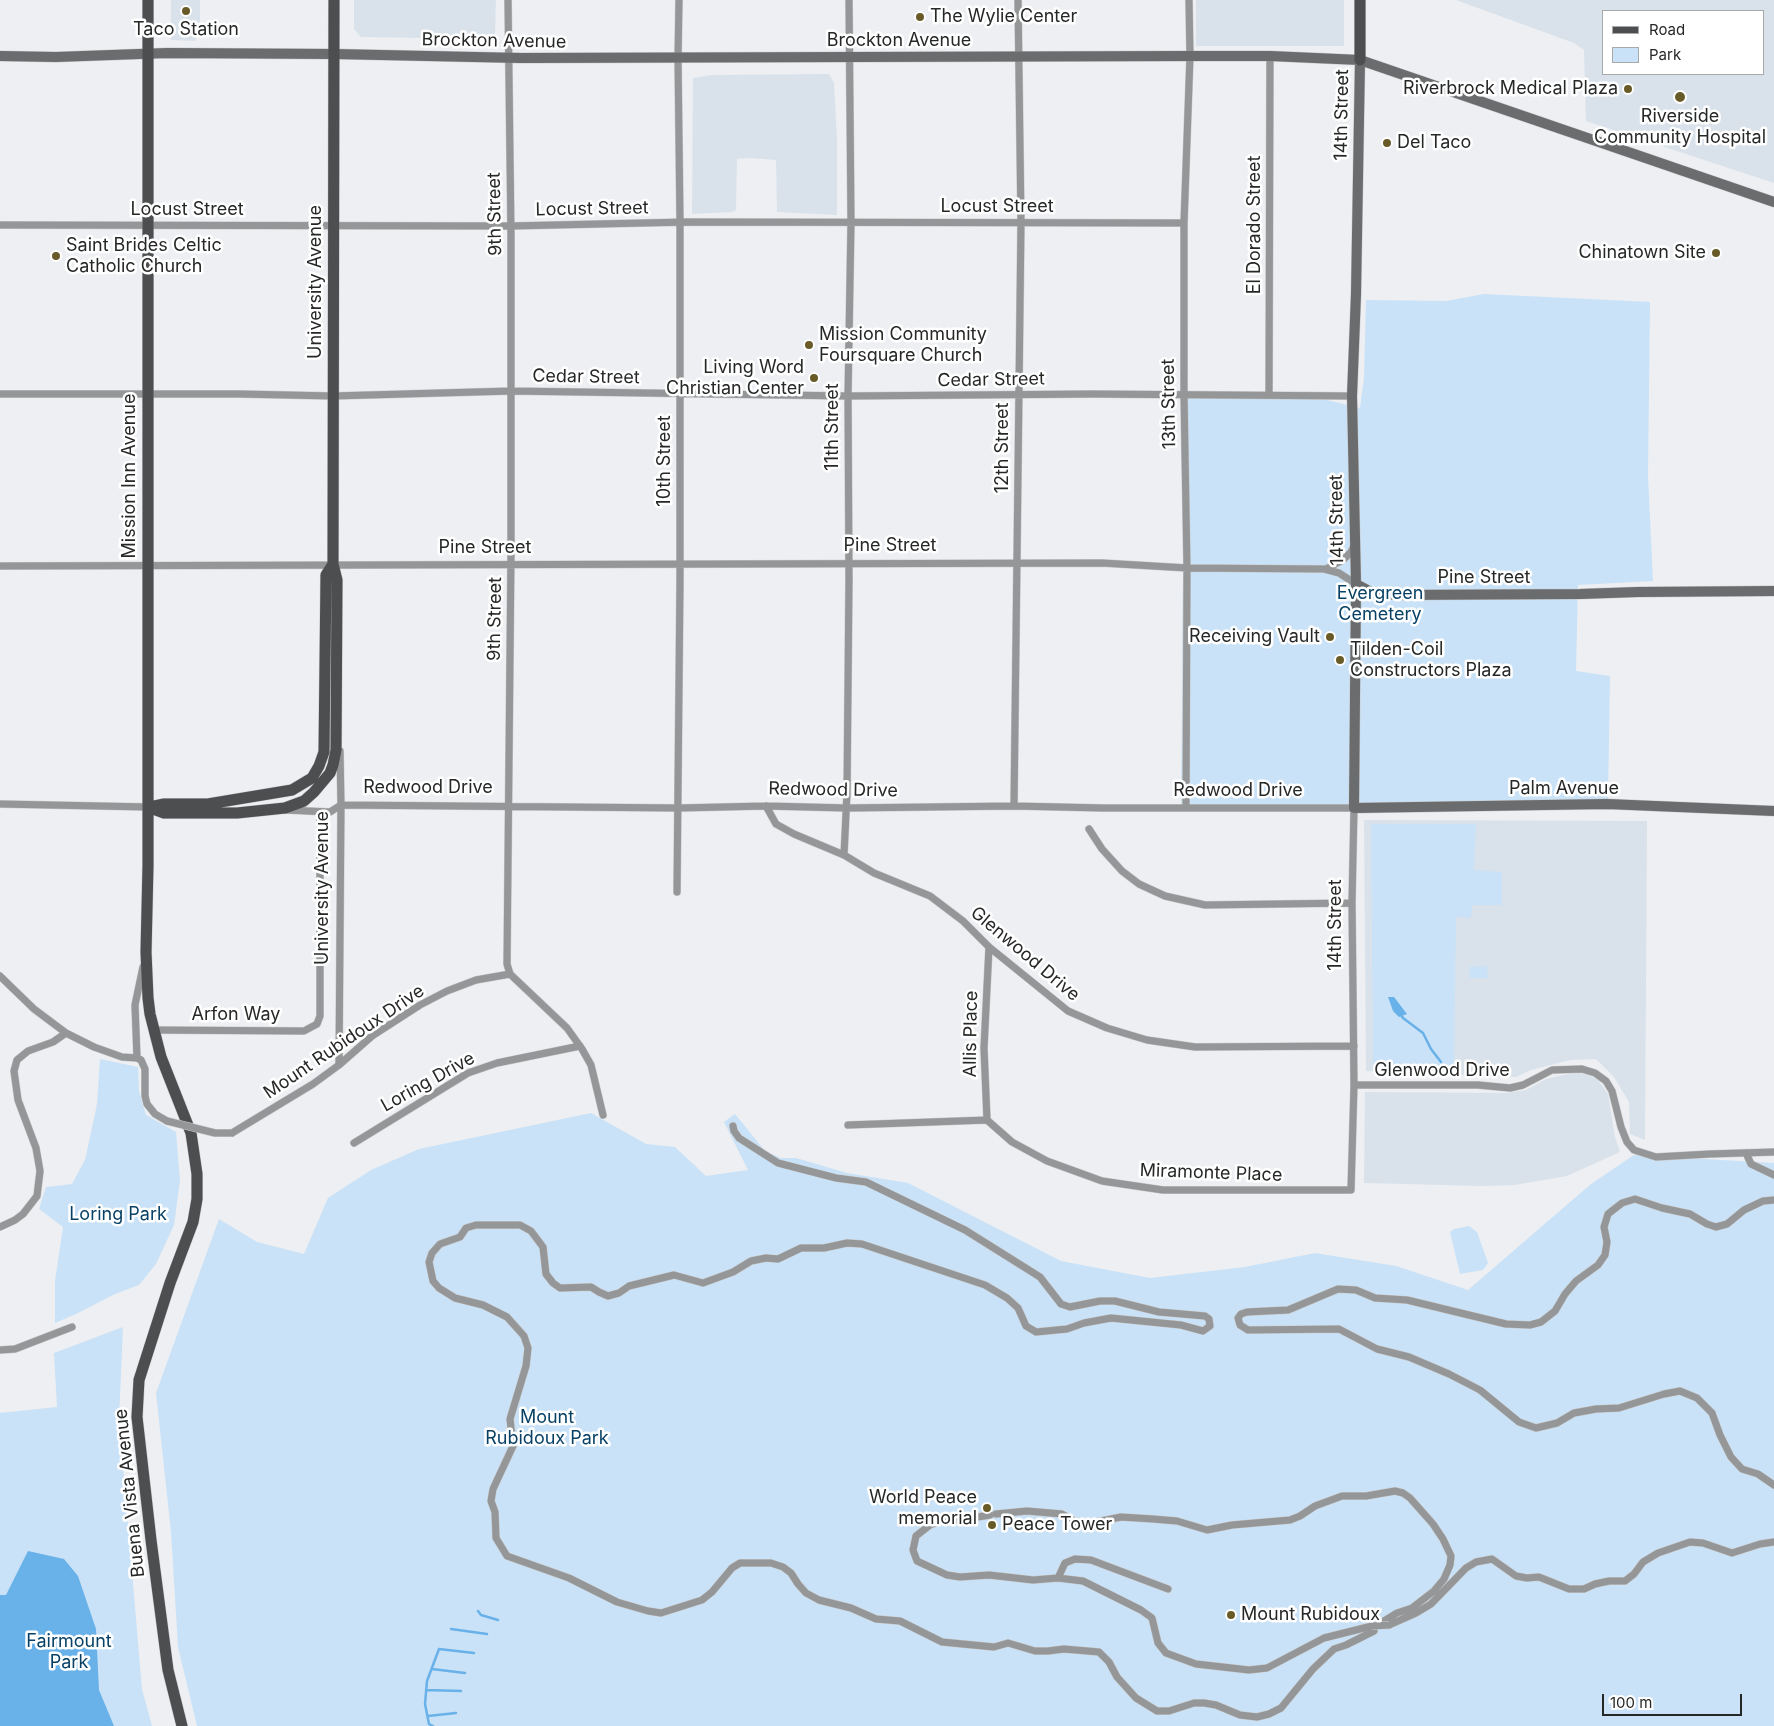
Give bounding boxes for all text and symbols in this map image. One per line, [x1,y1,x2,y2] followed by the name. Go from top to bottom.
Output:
[180,5,192,17] marker: Taco Station
[930,6,1077,28] place label: The Wylie Center
[1602,10,1764,75] legend
[914,11,926,23] marker: The Wylie Center
[133,19,239,41] place label: Taco Station
[1649,20,1685,39] text: Road
[422,29,566,53] street label: Brockton Avenue
[827,30,971,52] street label: Brockton Avenue
[1649,45,1681,64] text: Park
[1330,69,1354,161] street label: 14th Street
[1403,78,1618,100] place label: Riverbrock Medical Plaza
[1622,83,1634,95] marker: Riverbrock Medical Plaza
[1673,90,1687,104] marker: Riverside Community Hospital
[1594,106,1766,148] place label: Riverside Community Hospital
[1397,132,1471,154] place label: Del Taco
[1381,137,1393,149] marker: Del Taco
[1244,156,1266,294] street label: El Dorado Street
[483,172,507,256] street label: 9th Street
[940,196,1054,218] street label: Locust Street
[535,197,649,221] street label: Locust Street
[130,199,244,221] street label: Locust Street
[305,205,327,359] street label: University Avenue
[66,235,222,278] place label: Saint Brides Celtic Catholic Church
[1578,242,1706,264] place label: Chinatown Site
[1710,247,1722,259] marker: Chinatown Site
[50,250,62,262] marker: Saint Brides Celtic Catholic Church
[819,324,987,366] place label: Mission Community Foursquare Church
[803,339,815,351] marker: Mission Community Foursquare Church
[666,357,804,399] place label: Living Word Christian Center
[1157,358,1181,450] street label: 13th Street
[532,365,640,389] street label: Cedar Street
[937,368,1045,392] street label: Cedar Street
[808,372,820,384] marker: Living Word Christian Center
[822,383,844,471] street label: 11th Street
[119,394,141,558] street label: Mission Inn Avenue
[992,403,1014,493] street label: 12th Street
[654,415,676,507] street label: 10th Street
[1325,474,1349,566] street label: 14th Street
[844,535,936,557] street label: Pine Street
[439,537,531,559] street label: Pine Street
[1438,567,1530,589] street label: Pine Street
[483,577,507,661] street label: 9th Street
[1337,583,1423,626] park label: Evergreen Cemetery
[1189,626,1320,648] place label: Receiving Vault
[1324,631,1336,643] marker: Receiving Vault
[1350,639,1512,682] place label: Tilden-Coil Constructors Plaza
[1334,654,1346,666] marker: Tilden-Coil Constructors Plaza
[363,777,493,799] street label: Redwood Drive
[768,778,898,802] street label: Redwood Drive
[1509,778,1619,800] street label: Palm Avenue
[1173,780,1303,802] street label: Redwood Drive
[312,811,334,965] street label: University Avenue
[1325,879,1347,971] street label: 14th Street
[966,902,1084,1006] street label: Glenwood Drive
[260,980,428,1104] street label: Mount Rubidoux Drive
[959,990,983,1078] street label: Allis Place
[192,1004,280,1026] street label: Arfon Way
[377,1047,479,1117] street label: Loring Drive
[1374,1060,1510,1082] street label: Glenwood Drive
[1139,1160,1283,1186] street label: Miramonte Place
[69,1204,167,1226] park label: Loring Park
[485,1407,609,1450] park label: Mount Rubidoux Park
[110,1408,150,1578] street label: Buena Vista Avenue
[869,1487,977,1530] place label: World Peace memorial
[981,1502,993,1514] marker: World Peace memorial
[1002,1514,1112,1536] place label: Peace Tower
[986,1519,998,1531] marker: Peace Tower
[1241,1604,1380,1626] place label: Mount Rubidoux
[1225,1609,1237,1621] marker: Mount Rubidoux
[26,1631,112,1674] park label: Fairmount Park
[1604,1684,1744,1716] scale bar
[1610,1693,1652,1712] text: 100 m

